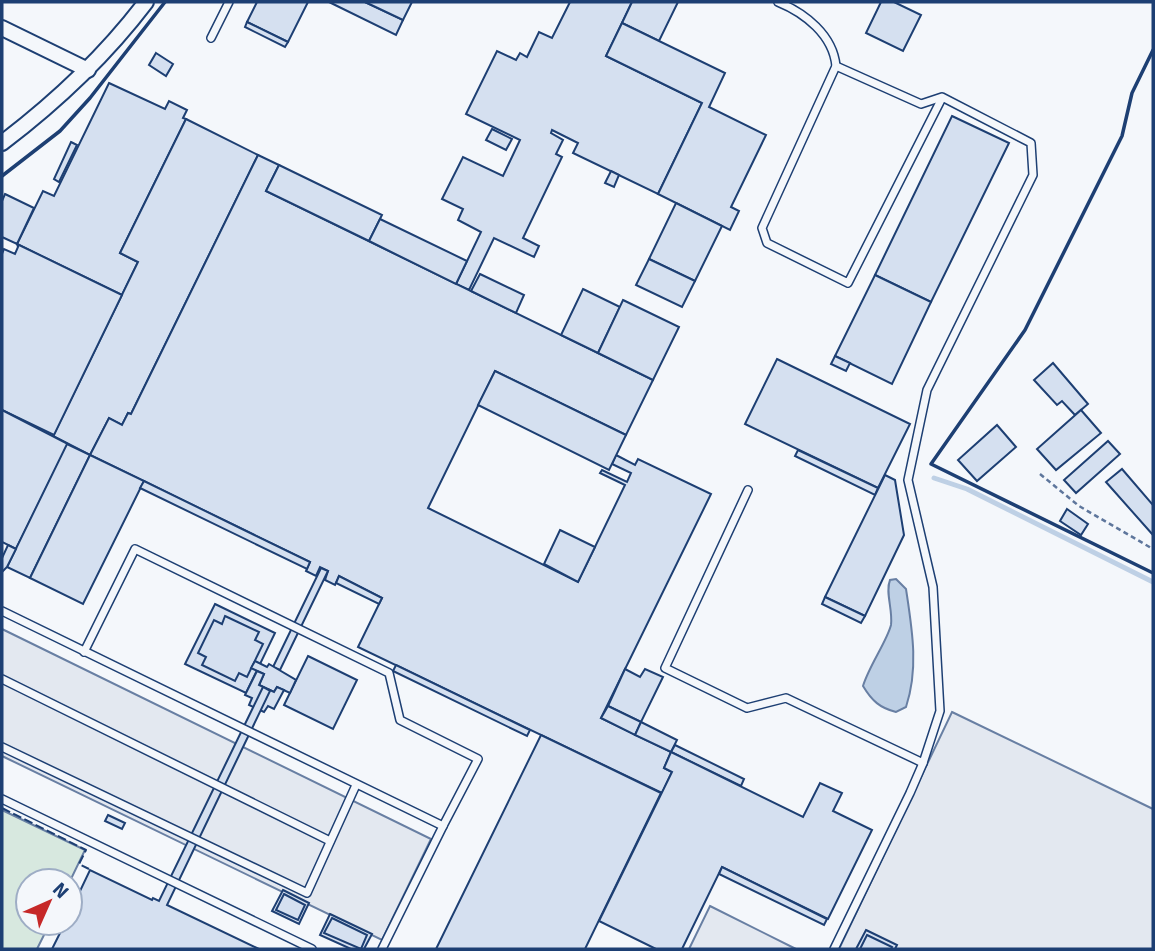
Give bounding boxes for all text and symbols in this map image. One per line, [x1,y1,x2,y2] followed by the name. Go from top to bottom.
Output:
[14,867,84,937] north arrow
[47,878,73,904] text: N

